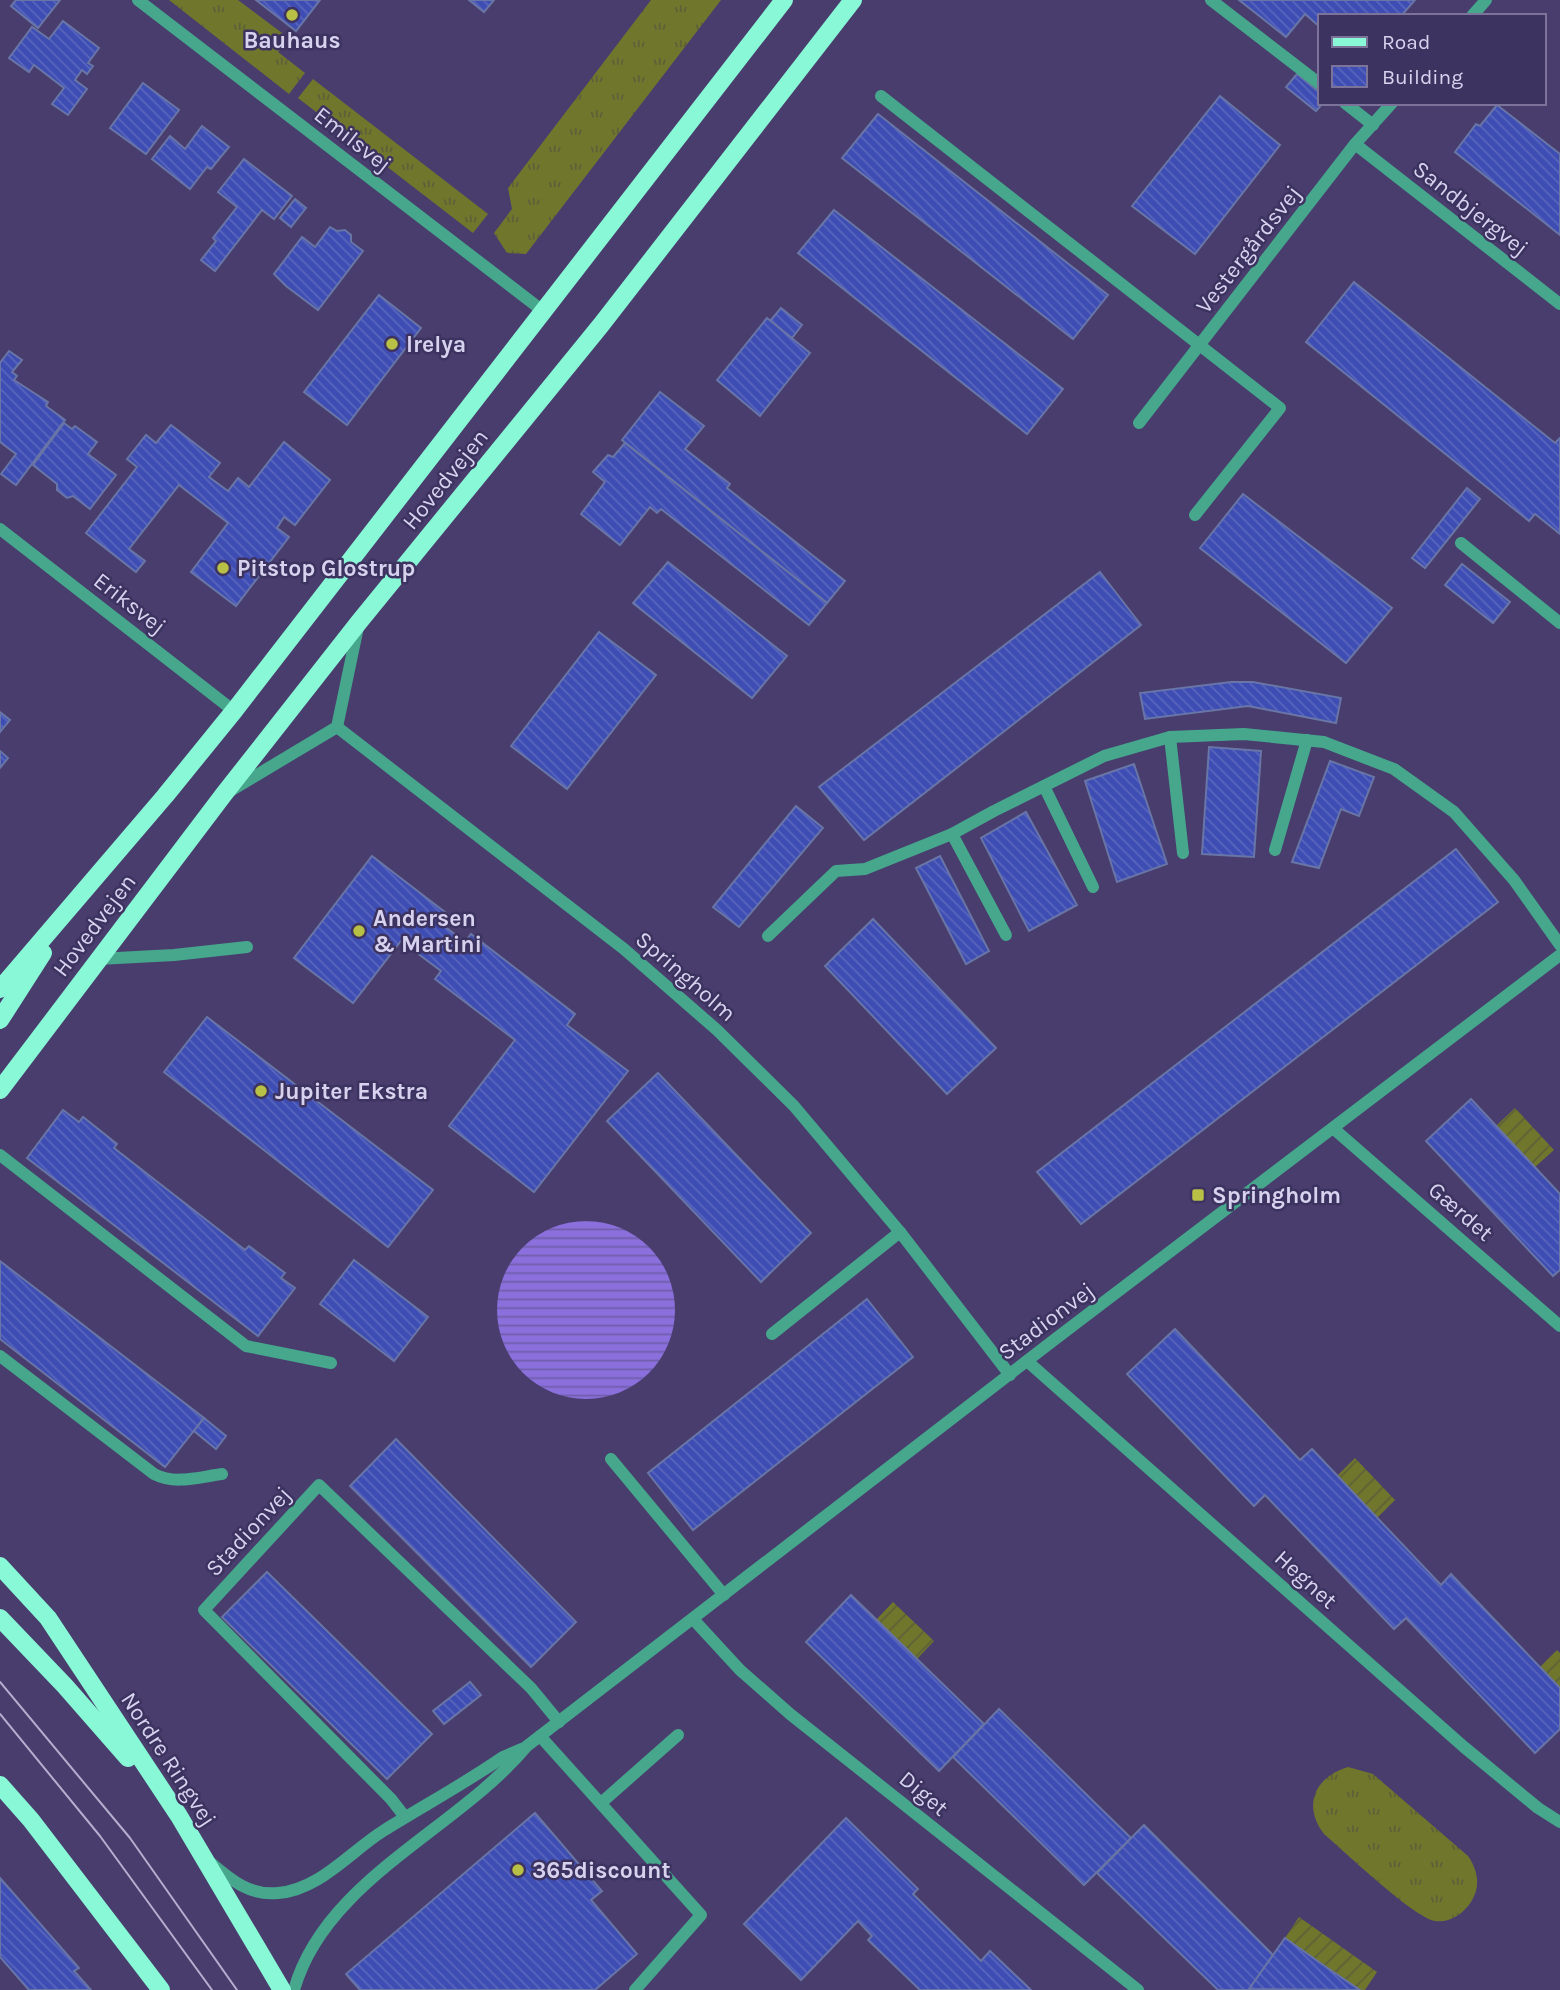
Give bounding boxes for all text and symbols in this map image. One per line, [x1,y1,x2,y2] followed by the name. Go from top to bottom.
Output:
[284,7,300,23] marker: Bauhaus
[1318,14,1546,105] legend
[243,27,341,54] place label: Bauhaus
[1382,30,1430,54] text: Road
[1382,65,1463,89] text: Building
[309,101,397,178] street label: Emilsvej
[1408,155,1533,262] street label: Sandbjergvej
[1190,180,1307,319] street label: Vestergårdsvej
[406,331,466,358] place label: Irelya
[384,336,400,352] marker: Irelya
[397,424,494,535] street label: Hovedvejen
[237,555,415,582] place label: Pitstop Glostrup
[215,560,231,576] marker: Pitstop Glostrup
[88,567,171,640] street label: Eriksvej
[47,869,142,982] street label: Hovedvejen
[373,905,482,958] place label: Andersen & Martini
[351,923,367,939] marker: Andersen & Martini
[630,926,741,1027] street label: Springholm
[275,1078,428,1105] place label: Jupiter Ekstra
[253,1083,269,1099] marker: Jupiter Ekstra
[1423,1176,1499,1247] street label: Gærdet
[1212,1182,1341,1209] place label: Springholm
[1190,1187,1206,1203] marker: Springholm
[993,1277,1099,1366] street label: Stadionvej
[200,1481,297,1582] street label: Stadionvej
[1269,1544,1343,1615] street label: Hegnet
[115,1687,222,1831] street label: Nordre Ringvej
[894,1765,954,1822] street label: Diget
[532,1857,670,1884] place label: 365discount
[510,1862,526,1878] marker: 365discount

